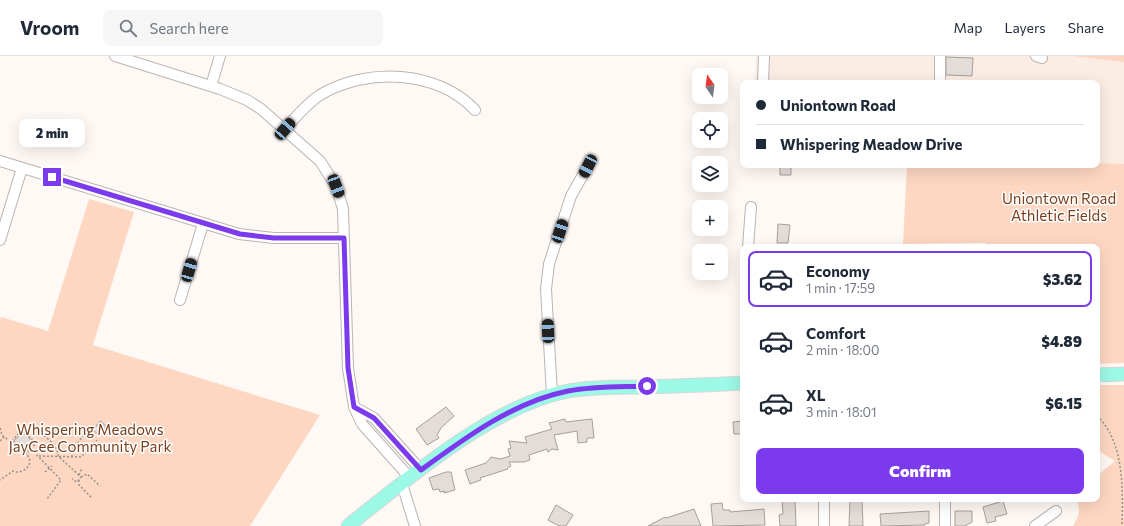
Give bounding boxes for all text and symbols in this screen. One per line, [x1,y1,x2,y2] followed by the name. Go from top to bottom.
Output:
[103,10,383,46] search box
[20,16,79,39] text: Vroom
[117,17,139,39] icon: search
[149,19,229,37] text: Search here
[954,19,982,36] text: Map
[1004,19,1046,36] text: Layers
[1068,19,1104,36] text: Share
[692,68,728,104] north arrow
[692,68,728,280] map controls
[780,96,896,114] text: Uniontown Road
[692,112,728,148] button: locate
[273,116,297,142] car
[19,119,85,147] callout: 2 min
[36,125,68,141] text: 2 min
[780,135,962,153] text: Whispering Meadow Drive
[577,153,599,179] car
[692,156,728,192] button: layers
[43,168,61,186] route end
[326,173,346,199] car
[1002,189,1116,224] park label: Uniontown Road Athletic Fields
[692,200,728,236] button: +
[551,218,569,244] car
[692,244,728,280] button: −
[180,257,198,283] car
[758,261,794,297] icon: car
[806,262,870,280] text: Economy
[1043,270,1082,288] text: $3.62
[806,280,875,296] text: 1 min · 17:59
[542,319,554,343] car
[758,323,794,359] icon: car
[806,324,866,342] text: Comfort
[1041,332,1082,350] text: $4.89
[806,342,879,358] text: 2 min · 18:00
[638,377,656,395] route start
[758,385,794,421] icon: car
[806,386,825,404] text: XL
[1045,394,1082,412] text: $6.15
[806,404,877,420] text: 3 min · 18:01
[8,420,172,455] park label: Whispering Meadows JayCee Community Park
[756,448,1084,494] button: Confirm

